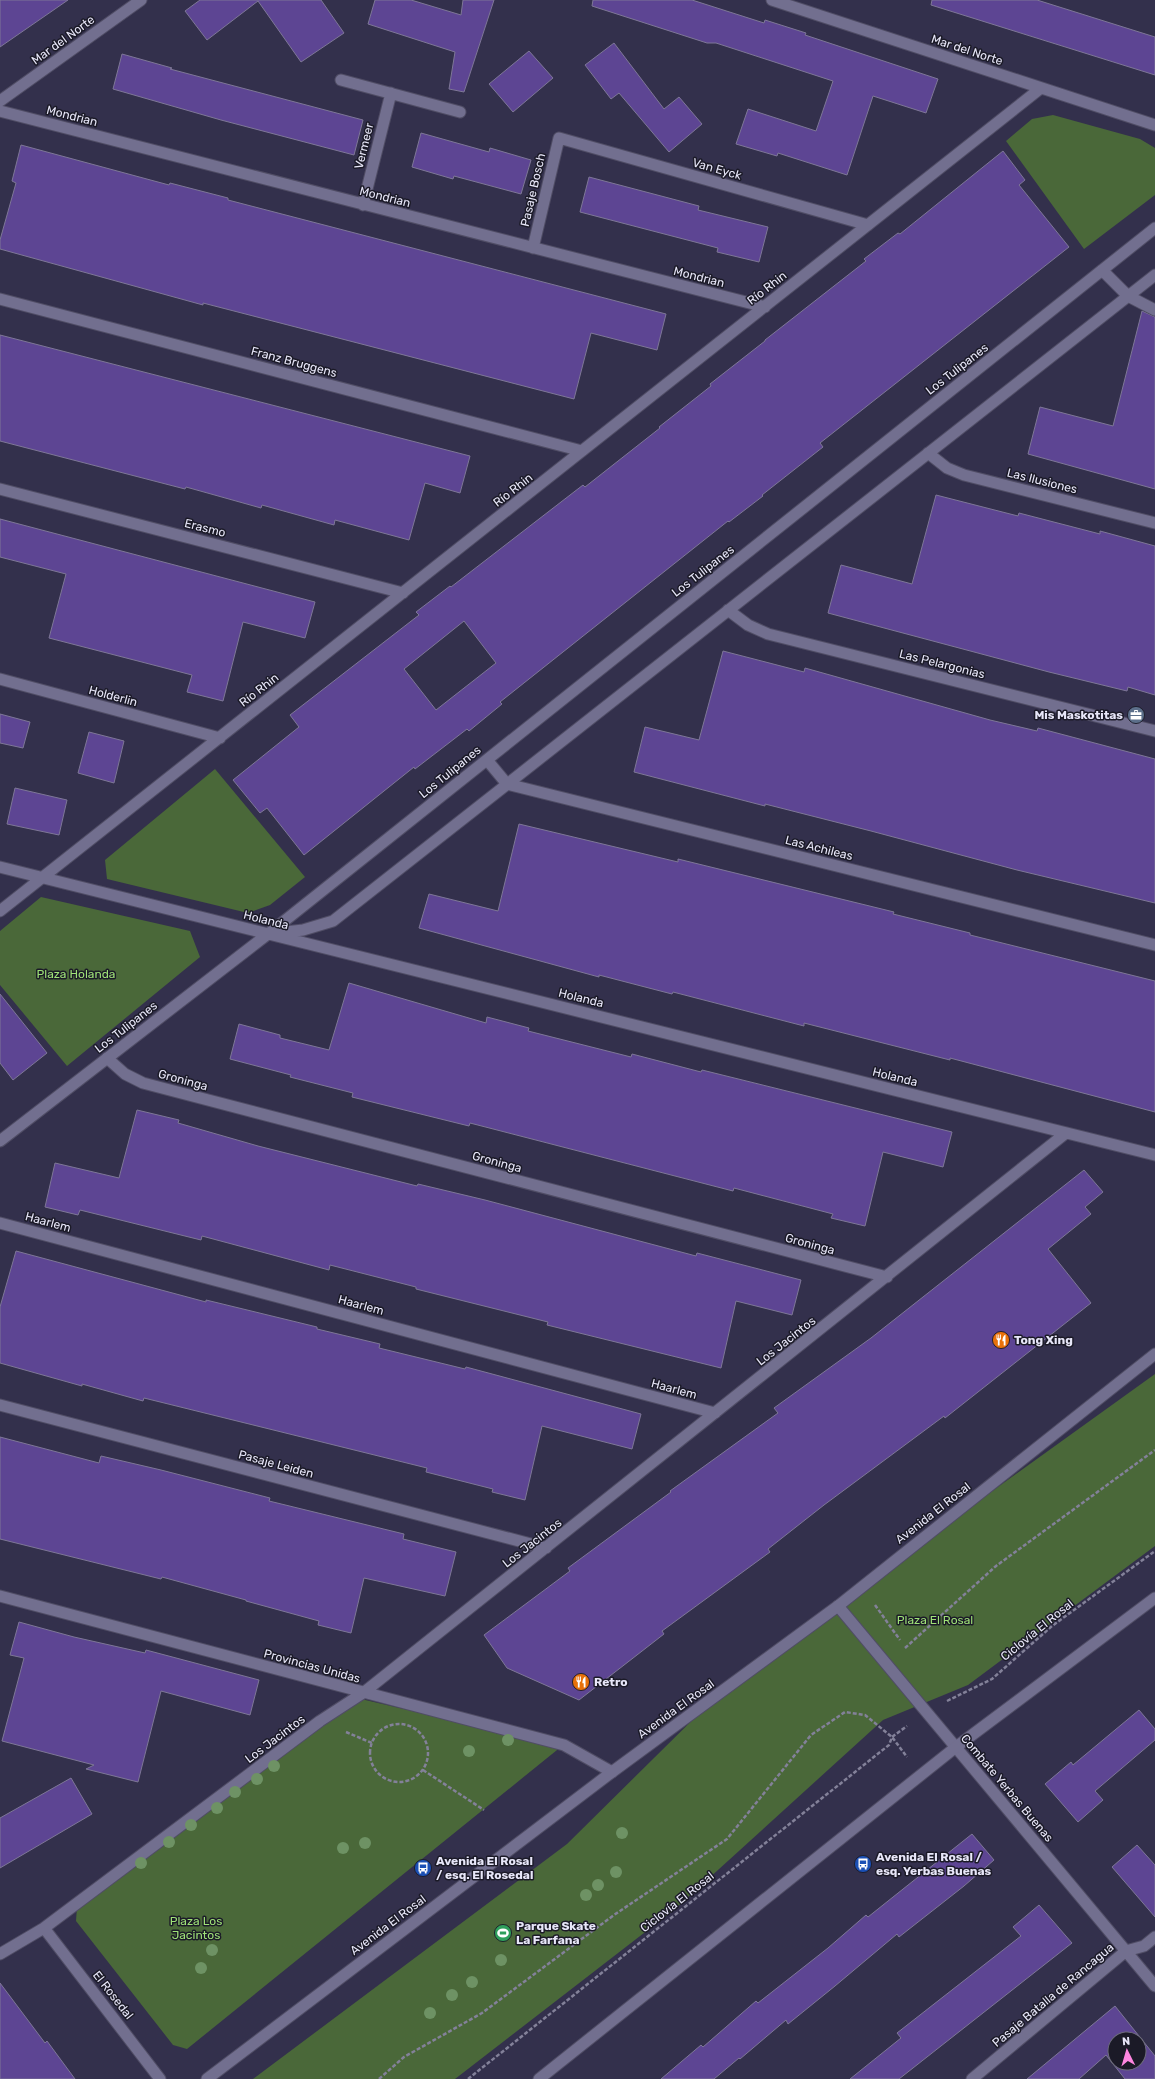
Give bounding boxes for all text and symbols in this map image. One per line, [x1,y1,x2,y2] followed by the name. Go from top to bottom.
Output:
[29,12,97,67] street label: Mar del Norte
[930,32,1005,68] street label: Mar del Norte
[45,103,99,129] street label: Mondrian
[352,121,377,171] street label: Vermeer
[518,152,548,228] street label: Pasaje Bosch
[691,155,744,183] street label: Van Eyck
[358,184,412,210] street label: Mondrian
[672,264,726,290] street label: Mondrian
[745,268,789,308] street label: Río Rhin
[923,340,991,398] street label: Los Tulipanes
[249,344,339,380] street label: Franz Bruggens
[1005,466,1079,496] street label: Las Ilusiones
[491,470,535,510] street label: Río Rhin
[183,516,227,540] street label: Erasmo
[669,542,737,600] street label: Los Tulipanes
[898,647,986,681] street label: Las Pelargonias
[237,670,281,710] street label: Río Rhin
[87,683,139,709] street label: Holderlin
[1126,705,1146,725] office icon: Mis Maskotitas
[1034,708,1123,722] place label: Mis Maskotitas
[416,743,484,801] street label: Los Tulipanes
[784,833,854,863] street label: Las Achileas
[242,908,290,932] street label: Holanda
[37,967,115,981] park label: Plaza Holanda
[557,986,605,1010] street label: Holanda
[92,998,160,1056] street label: Los Tulipanes
[871,1065,919,1089] street label: Holanda
[157,1067,209,1093] street label: Groninga
[471,1149,523,1175] street label: Groninga
[24,1209,72,1235] street label: Haarlem
[784,1231,836,1257] street label: Groninga
[337,1292,385,1318] street label: Haarlem
[754,1314,818,1368] street label: Los Jacintos
[991,1330,1011,1350] restaurant icon: Tong Xing
[1014,1333,1073,1347] place label: Tong Xing
[650,1376,698,1402] street label: Haarlem
[237,1447,315,1481] street label: Pasaje Leiden
[893,1479,973,1547] street label: Avenida El Rosal
[500,1516,564,1570] street label: Los Jacintos
[998,1596,1076,1664] street label: Ciclovía El Rosal
[897,1613,973,1627] park label: Plaza El Rosal
[262,1646,362,1686] street label: Provincias Unidas
[571,1672,591,1692] restaurant icon: Retro
[594,1675,628,1689] place label: Retro
[635,1676,717,1741] street label: Avenida El Rosal
[242,1712,308,1766] street label: Los Jacintos
[958,1731,1056,1845] street label: Combate Yerbas Buenas
[876,1850,992,1878] place label: Avenida El Rosal / esq. Yerbas Buenas
[436,1854,533,1882] place label: Avenida El Rosal / esq. El Rosedal
[853,1854,873,1874] bus stop icon: Avenida El Rosal / esq. Yerbas Buenas
[413,1858,433,1878] bus stop icon: Avenida El Rosal / esq. El Rosedal
[637,1869,717,1935] street label: Ciclovía El Rosal
[347,1892,429,1958] street label: Avenida El Rosal
[170,1914,222,1942] park label: Plaza Los Jacintos
[516,1919,596,1947] place label: Parque Skate La Farfana
[493,1923,513,1943] sports icon: Parque Skate La Farfana
[990,1940,1116,2050] street label: Pasaje Batalla de Rancagua
[90,1968,136,2022] street label: El Rosedal
[1107,2031,1147,2071] north arrow
[1122,2035,1131,2048] text: N

